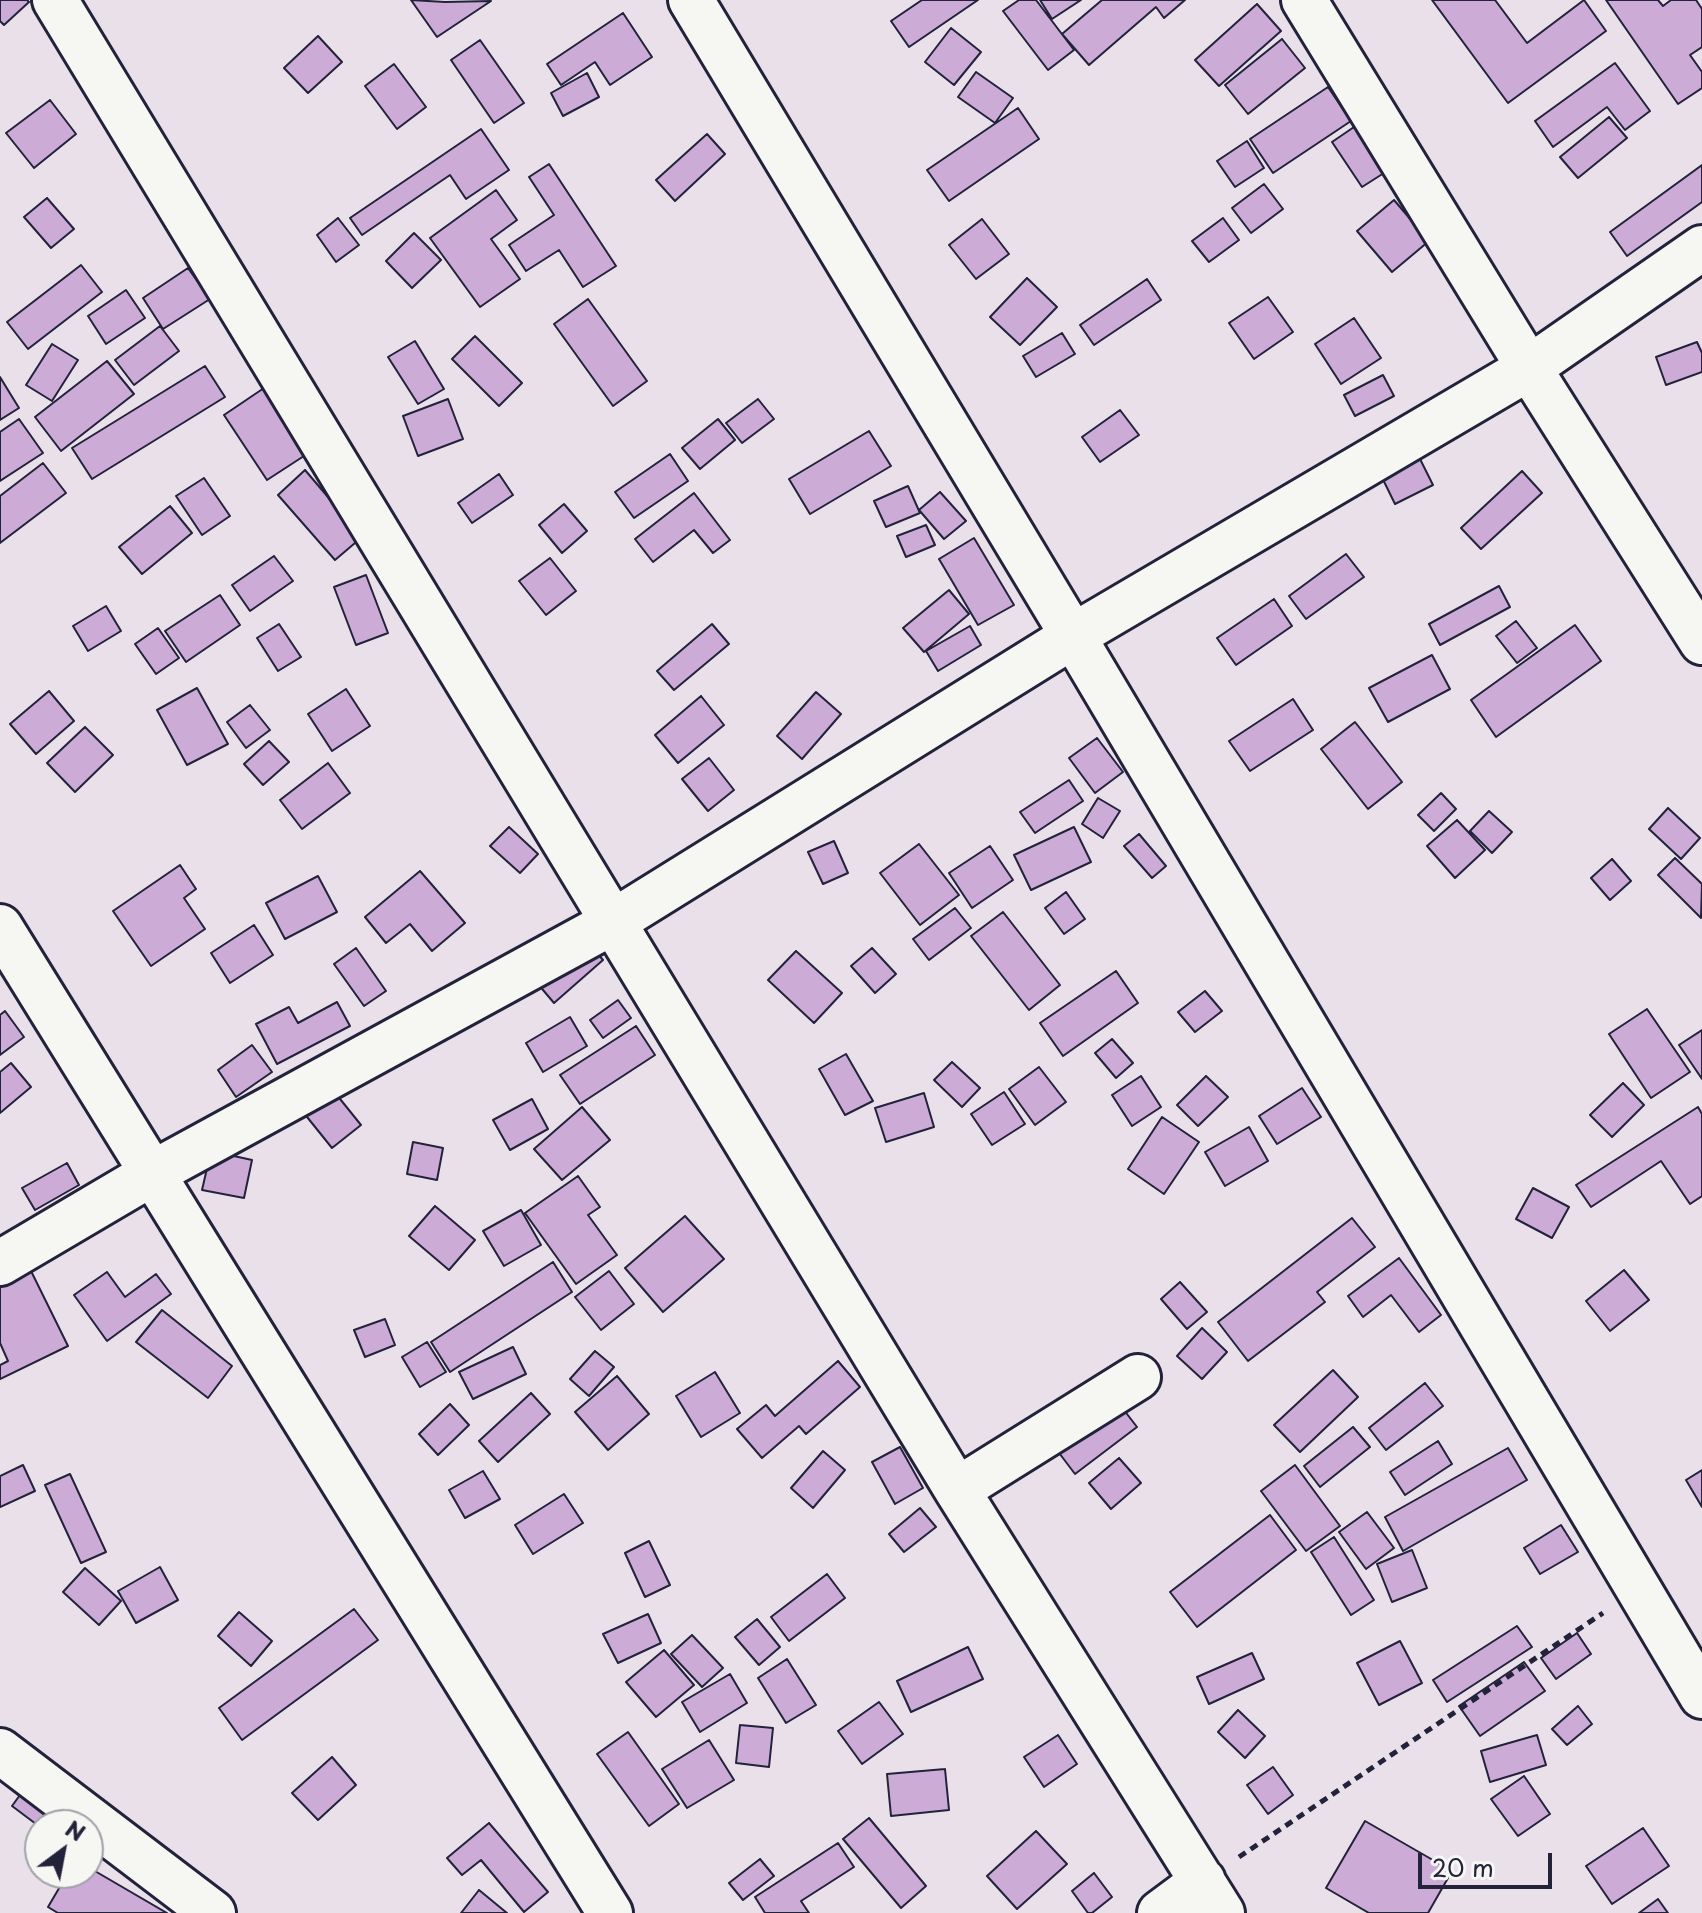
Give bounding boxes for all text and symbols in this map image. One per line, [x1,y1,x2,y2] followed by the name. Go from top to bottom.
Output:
[24,1809,104,1889] north arrow
[60,1811,92,1849] text: N
[1422,1837,1556,1887] scale bar
[1432,1849,1494,1885] text: 20 m

